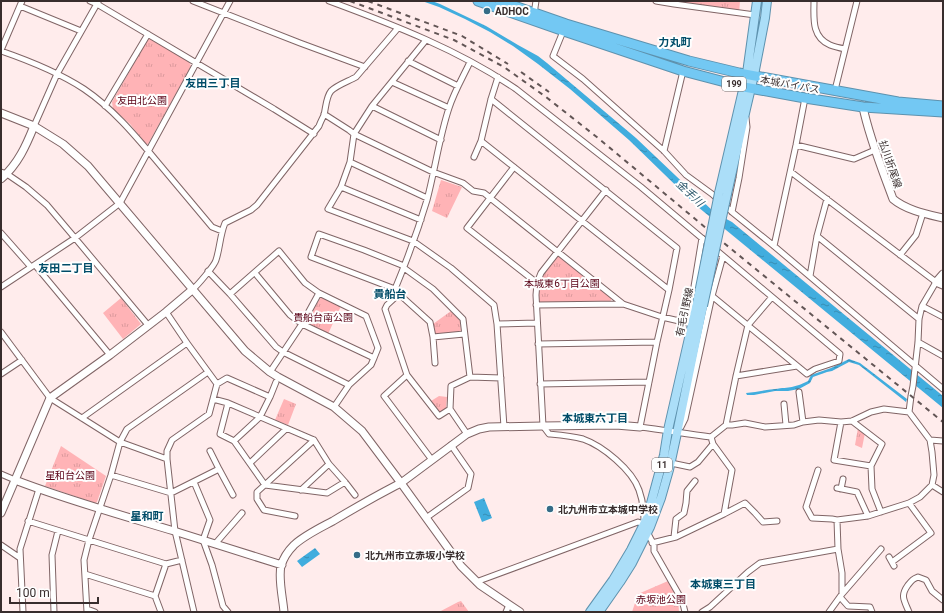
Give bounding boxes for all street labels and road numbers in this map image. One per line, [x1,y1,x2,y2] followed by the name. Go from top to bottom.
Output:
[760,74,820,95] street label: 本城バイパス
[722,77,746,91] road number: 199
[877,139,904,190] street label: 払川折尾線
[674,287,695,338] street label: 有毛引野線
[652,458,672,472] road number: 11

